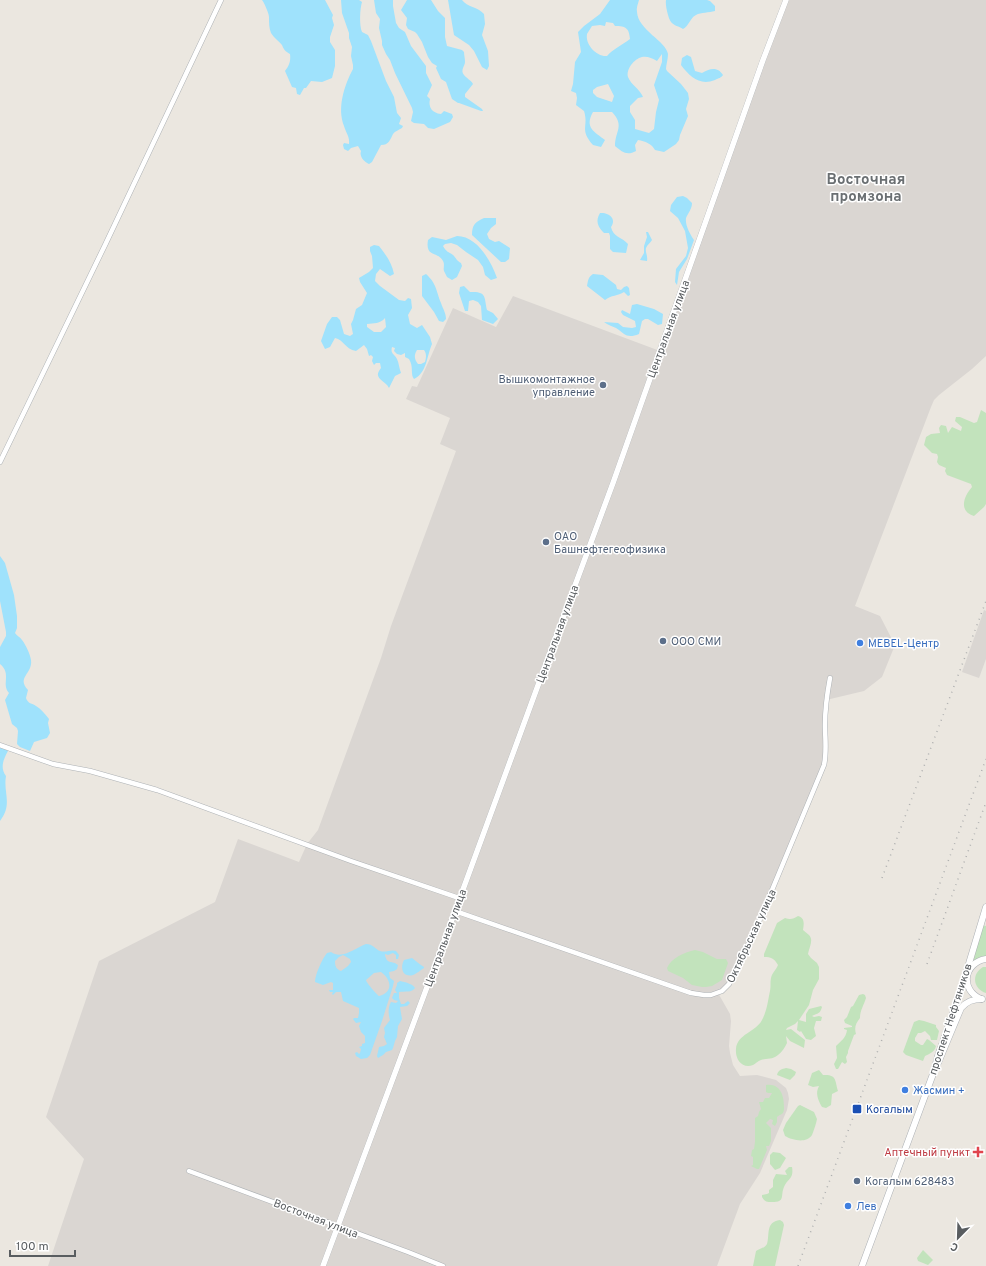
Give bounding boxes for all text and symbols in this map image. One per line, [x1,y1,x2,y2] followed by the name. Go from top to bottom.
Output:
[827,171,905,207] district label: Восточная промзона
[645,278,693,380] street label: Центральная улица
[499,373,595,400] place label: Вышкомонтажное управление
[598,380,608,390] marker: Вышкомонтажное управление
[554,530,666,557] place label: ОАО Башнефтегеофизика
[541,537,551,547] marker: ОАО Башнефтегеофизика
[534,583,582,685] street label: Центральная улица
[671,635,721,649] place label: ООО СМИ
[658,636,668,646] marker: ООО СМИ
[868,637,939,651] place label: MEBEL-Центр
[855,638,865,648] marker: MEBEL-Центр
[422,887,470,989] street label: Центральная улица
[724,887,780,986] street label: Октябрьская улица
[926,962,976,1077] street label: проспект Нефтяников
[913,1084,965,1098] place label: Жасмин +
[900,1085,910,1095] marker: Жасмин +
[851,1103,863,1115] marker: Когалым
[866,1103,913,1117] place label: Когалым
[884,1146,970,1160] place label: Аптечный пункт
[973,1147,983,1157] marker: Аптечный пункт
[865,1175,954,1189] place label: Когалым 628483
[852,1176,862,1186] marker: Когалым 628483
[271,1196,360,1242] street label: Восточная улица
[856,1200,877,1214] place label: Лев
[843,1201,853,1211] marker: Лев
[938,1218,978,1258] north arrow
[10,1232,75,1258] scale bar
[949,1238,960,1254] text: С
[16,1239,49,1255] text: 100 m

